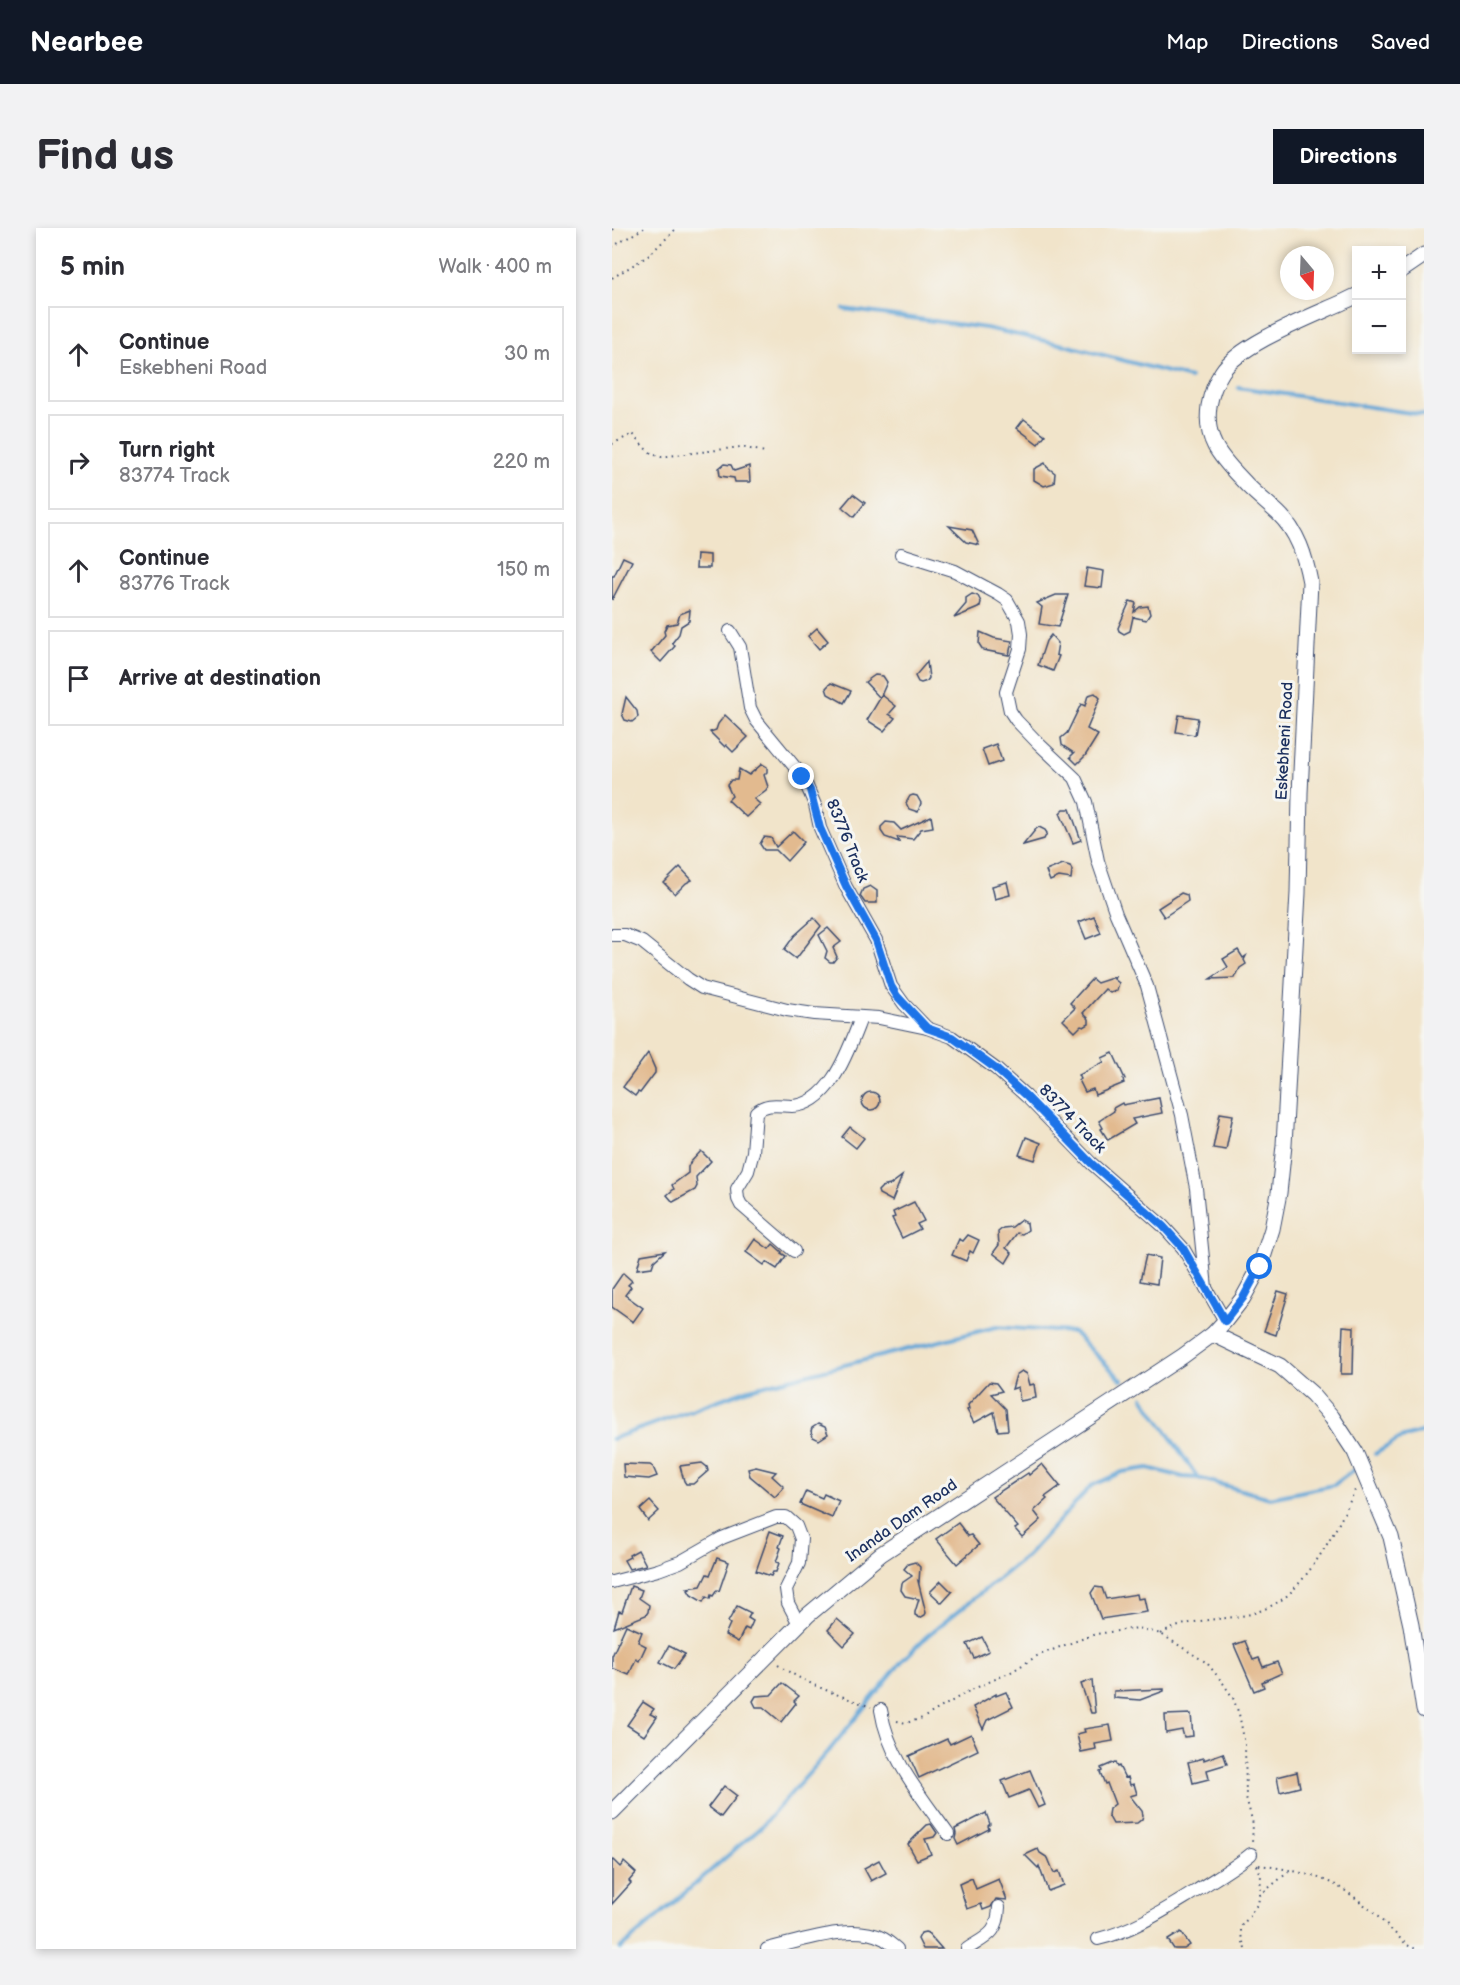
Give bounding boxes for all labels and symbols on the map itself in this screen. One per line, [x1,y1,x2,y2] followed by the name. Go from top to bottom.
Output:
[1280,246,1334,300] north arrow
[1272,681,1298,801] street label: Eskebheni Road
[788,763,814,789] route end
[822,797,872,886] street label: 83776 Track
[1035,1081,1110,1157] street label: 83774 Track
[1246,1253,1272,1279] route start
[843,1476,961,1566] street label: Inanda Dam Road

